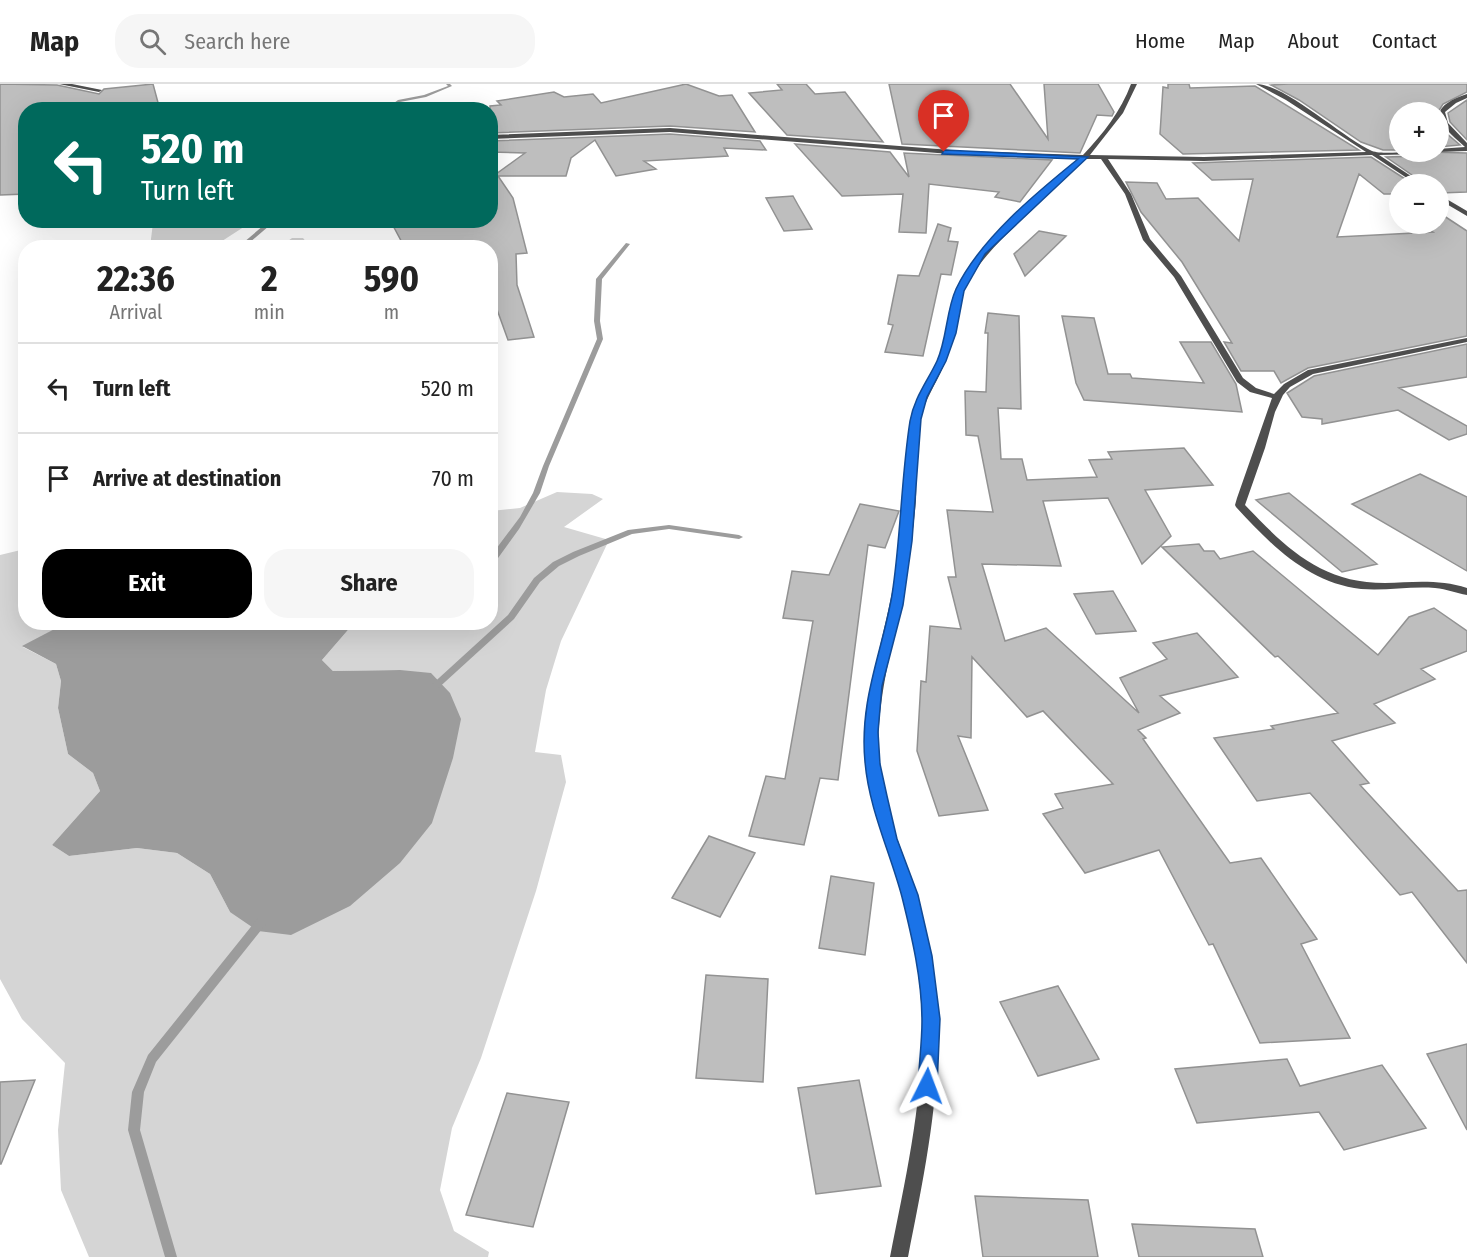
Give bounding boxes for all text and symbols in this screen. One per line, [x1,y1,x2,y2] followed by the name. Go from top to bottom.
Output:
[115,14,535,68] search box
[30,25,79,58] text: Map
[136,25,169,58] icon: search
[184,28,290,55] text: Search here
[1135,28,1185,54] text: Home
[1218,28,1255,54] text: Map
[1288,28,1339,54] text: About
[1372,28,1437,54] text: Contact
[918,90,969,152] pin
[927,99,960,132] icon: arrive
[1389,102,1449,234] map controls
[1389,102,1449,162] button: +
[141,124,244,174] text: 520 m
[42,126,120,204] icon: left
[1389,174,1449,234] button: −
[141,175,234,207] text: Turn left
[97,257,175,301] text: 22:36
[261,257,278,301] text: 2
[364,257,419,301] text: 590
[109,300,162,324] text: Arrival
[254,300,285,324] text: min
[384,300,399,324] text: m
[42,372,75,405] icon: left
[93,375,171,402] text: Turn left
[421,375,474,402] text: 520 m
[42,462,75,495] icon: arrive
[93,465,281,492] text: Arrive at destination
[432,465,474,492] text: 70 m
[42,549,252,618] button: Exit
[264,549,474,618] button: Share
[895,1054,959,1118] position arrow

